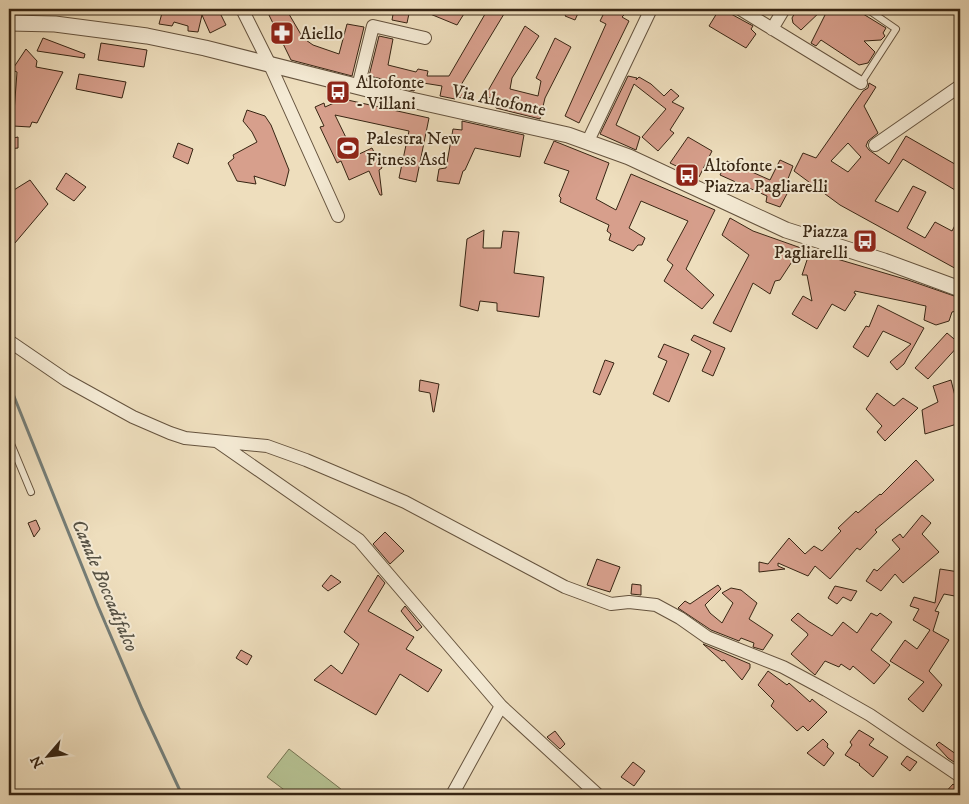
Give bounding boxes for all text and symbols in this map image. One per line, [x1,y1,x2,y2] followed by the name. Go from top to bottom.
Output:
[269,20,295,46] pharmacy icon: Aiello
[300,23,343,45] place label: Aiello
[356,72,424,115] place label: Altofonte - Villani
[325,79,351,105] bus stop icon: Altofonte - Villani
[449,80,548,122] street label: Via Altofonte
[366,128,461,171] place label: Palestra New Fitness Asd
[335,135,361,161] sports icon: Palestra New Fitness Asd
[704,155,828,198] place label: Altofonte - Piazza Pagliarelli
[674,162,700,188] bus stop icon: Altofonte - Piazza Pagliarelli
[774,221,848,264] place label: Piazza Pagliarelli
[852,228,878,254] bus stop icon: Piazza Pagliarelli
[66,516,143,655] water label: Canale Boccadifalco
[22,732,72,782] north arrow
[27,752,48,771] text: N

